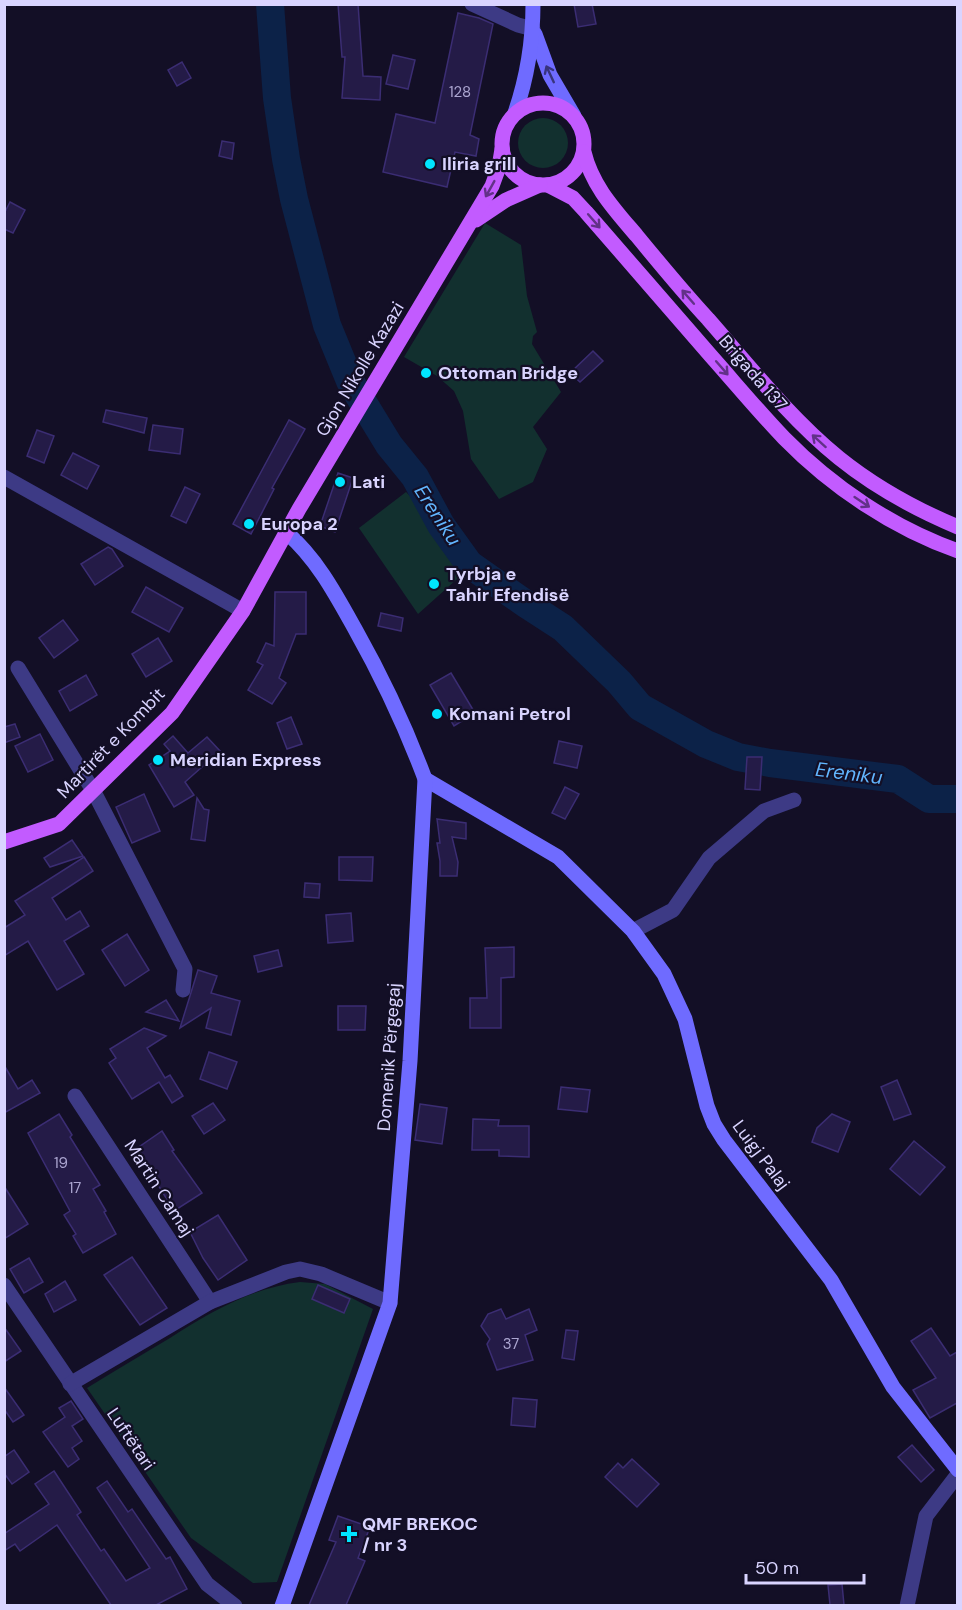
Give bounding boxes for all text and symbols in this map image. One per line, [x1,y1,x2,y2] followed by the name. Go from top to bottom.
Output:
[543,66,555,84] one-way arrow
[449,82,471,102] house number: 128
[442,152,516,176] place label: Iliria grill
[423,157,437,171] marker: Iliria grill
[484,180,496,197] one-way arrow
[586,212,600,228] one-way arrow
[681,290,695,305] one-way arrow
[310,297,410,441] street label: Gjon Nikolle Kazazi
[713,330,793,416] street label: Brigada 137
[715,360,728,376] one-way arrow
[438,361,578,385] place label: Ottoman Bridge
[419,366,433,380] marker: Ottoman Bridge
[812,434,827,448] one-way arrow
[352,470,385,494] place label: Lati
[333,475,347,489] marker: Lati
[409,480,467,550] water label: Ereniku
[853,496,870,508] one-way arrow
[261,512,338,536] place label: Europa 2
[242,517,256,531] marker: Europa 2
[446,562,569,607] place label: Tyrbja e Tahir Efendisë
[427,577,441,591] marker: Tyrbja e Tahir Efendisë
[52,682,170,804] street label: Martirët e Kombit
[449,702,571,726] place label: Komani Petrol
[430,707,444,721] marker: Komani Petrol
[170,748,321,772] place label: Meridian Express
[151,753,165,767] marker: Meridian Express
[814,756,884,790] water label: Ereniku
[372,982,406,1132] street label: Domenik Përgegaj
[727,1115,795,1195] street label: Luigj Palaj
[119,1135,199,1241] street label: Martin Camaj
[54,1153,68,1173] house number: 19
[69,1178,81,1198] house number: 17
[503,1334,519,1354] house number: 37
[101,1403,161,1475] street label: Luftëtari
[362,1512,478,1557] place label: QMF BREKOC / nr 3
[340,1525,358,1543] marker: QMF BREKOC / nr 3
[746,1547,864,1585] scale bar
[755,1556,799,1580] text: 50 m

